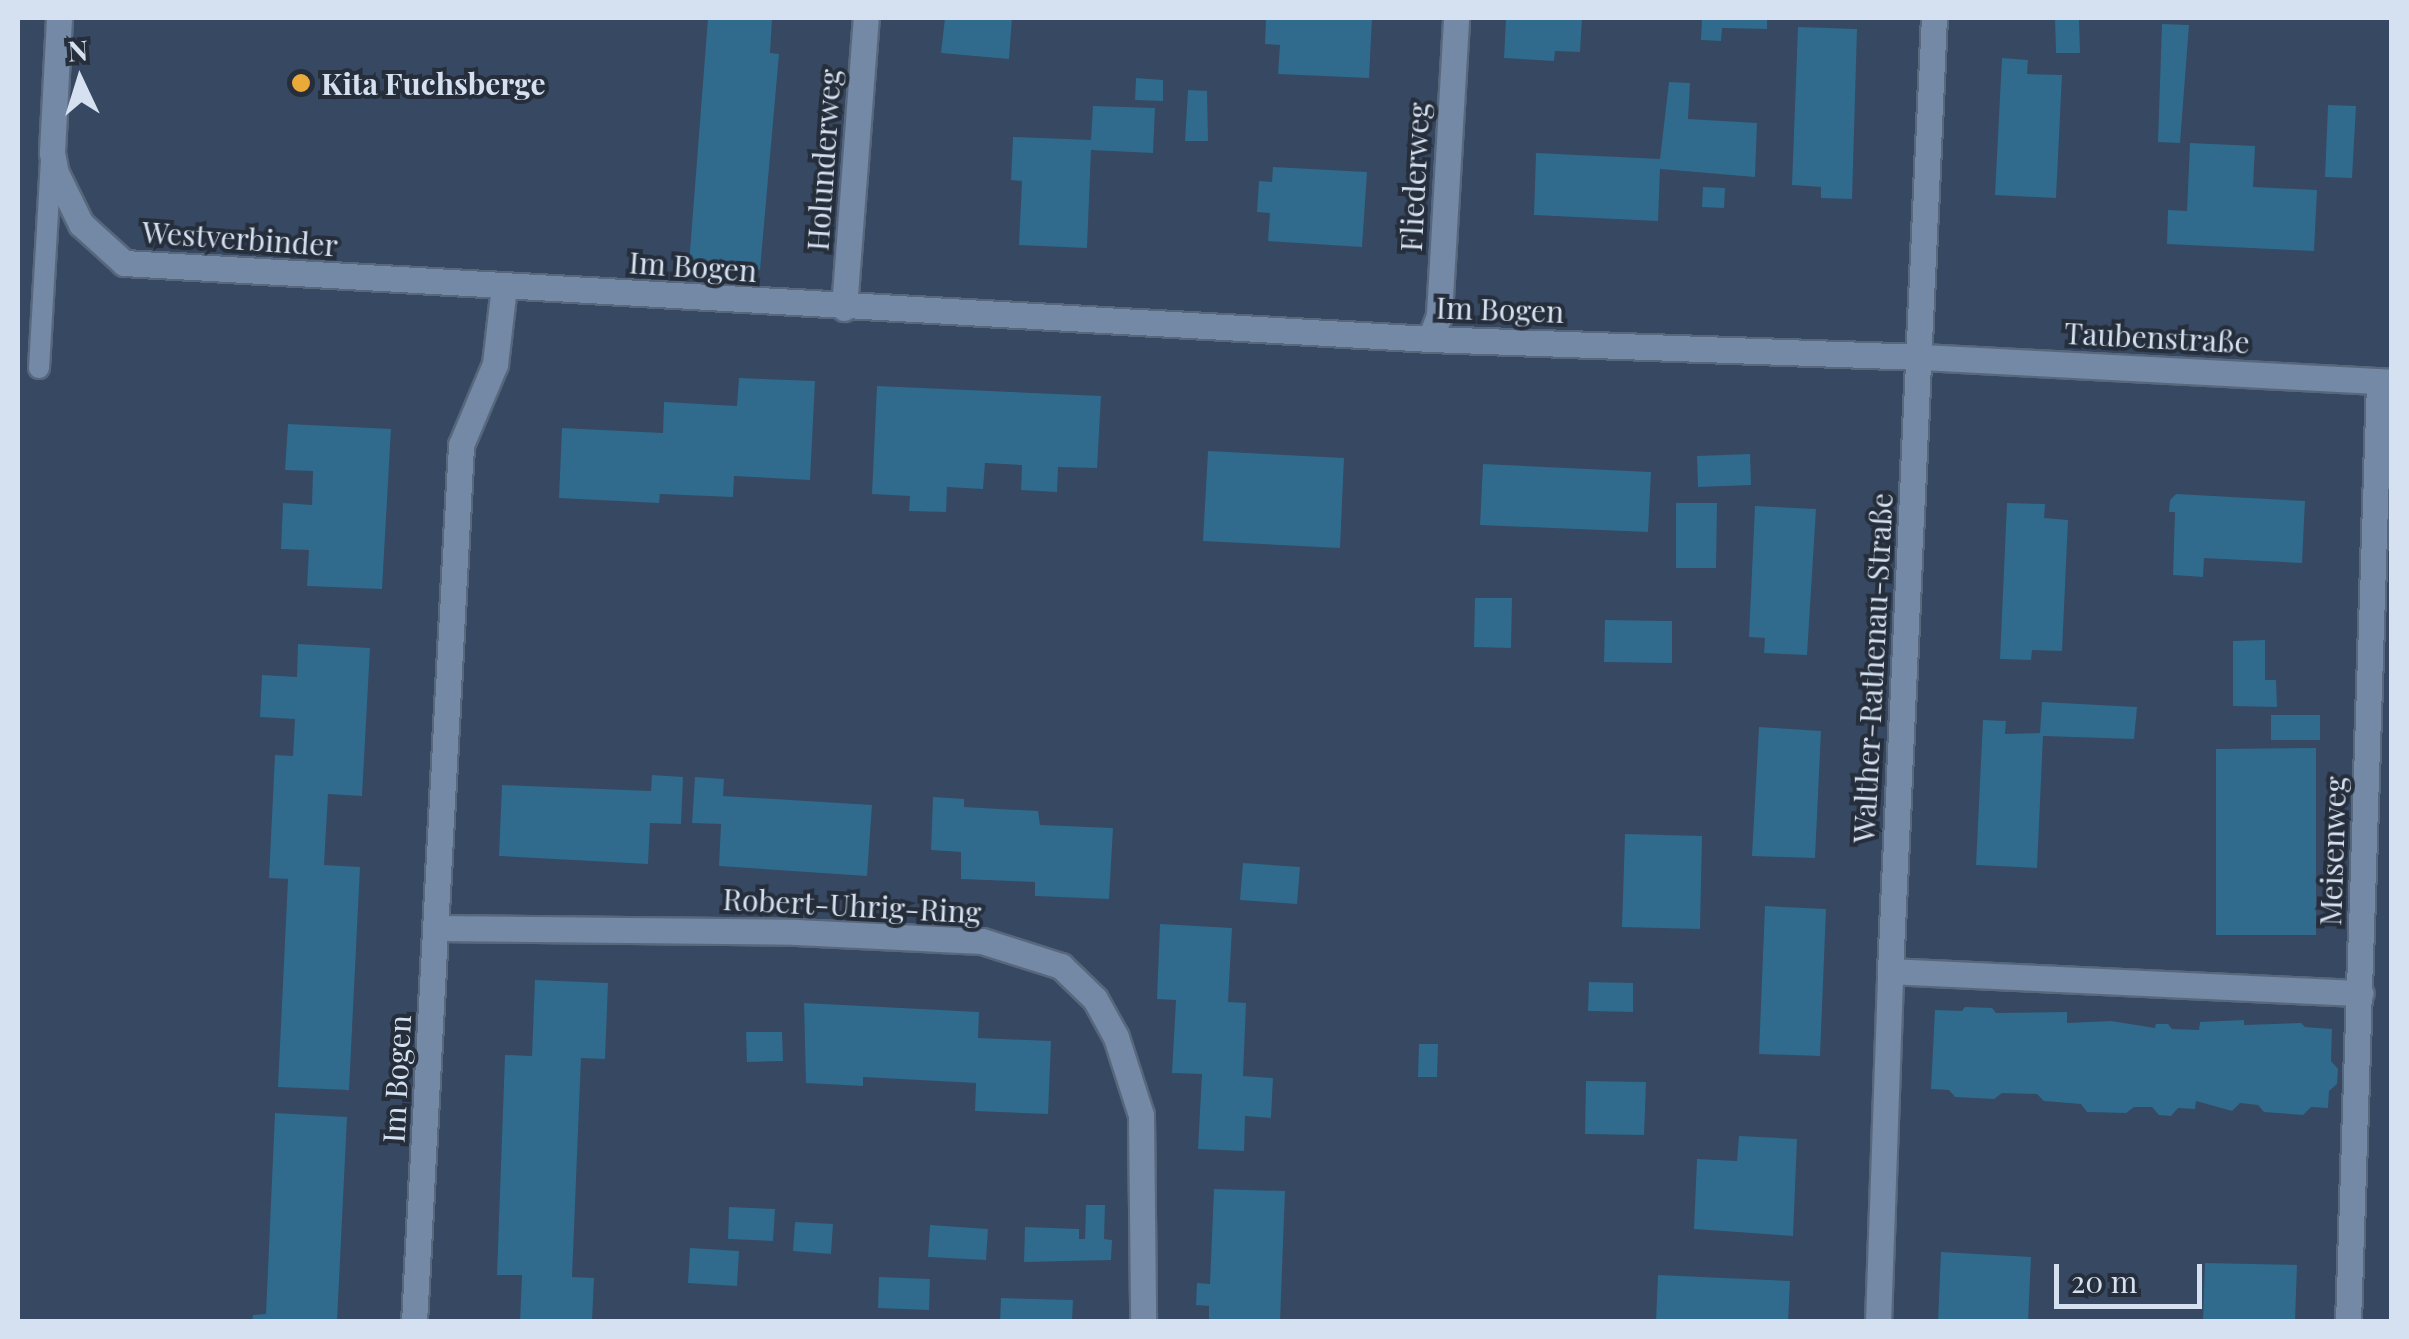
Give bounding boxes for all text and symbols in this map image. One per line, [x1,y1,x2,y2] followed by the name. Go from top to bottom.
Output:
[30,30,130,130] north arrow
[66,30,89,69] text: N
[321,65,546,101] place label: Kita Fuchsberge
[799,68,847,252] street label: Holunderweg
[290,72,312,94] marker: Kita Fuchsberge
[1392,102,1436,252] street label: Fliederweg
[141,213,339,263] street label: Westverbinder
[628,244,758,288] street label: Im Bogen
[1435,289,1565,329] street label: Im Bogen
[2063,314,2251,360] street label: Taubenstraße
[1845,492,1899,844] street label: Walther-Rathenau-Straße
[2311,776,2353,926] street label: Meisenweg
[722,880,982,930] street label: Robert-Uhrig-Ring
[375,1014,417,1144] street label: Im Bogen
[2059,1244,2206,1306] scale bar
[2071,1261,2137,1301] text: 20 m

